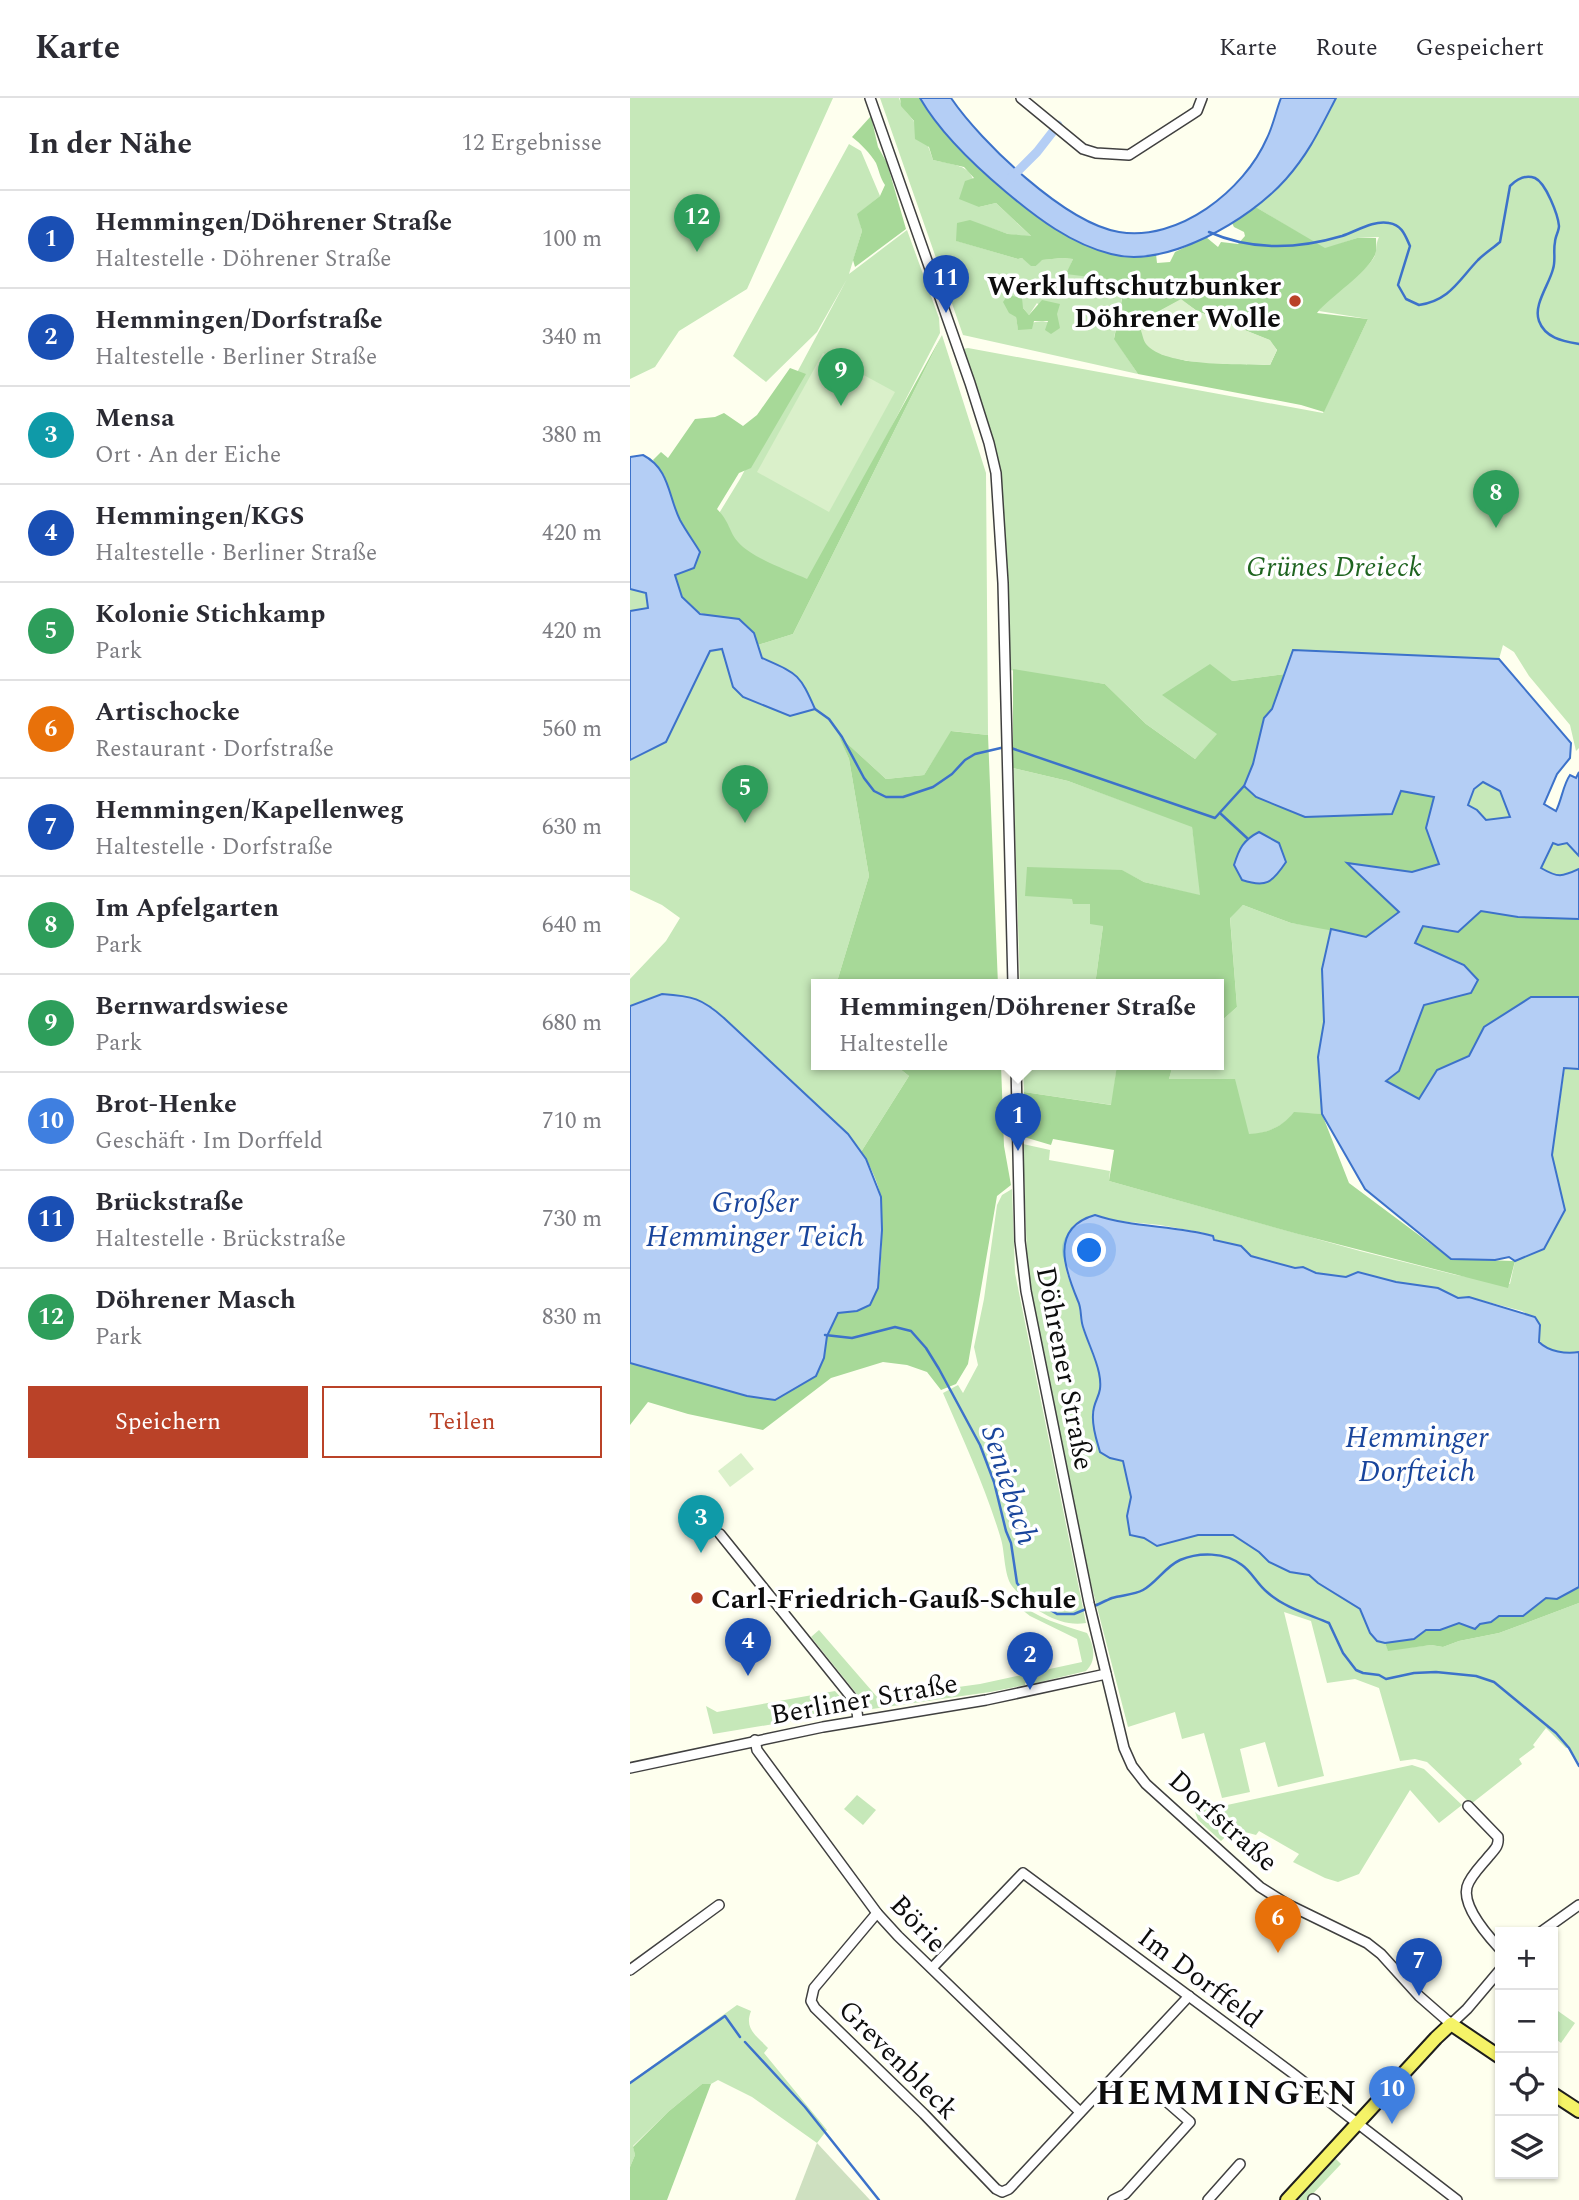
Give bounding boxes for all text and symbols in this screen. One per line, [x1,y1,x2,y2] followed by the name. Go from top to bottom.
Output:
[35,23,120,73] text: Karte
[1219,30,1277,66] text: Karte
[1315,30,1378,66] text: Route
[1416,30,1544,66] text: Gespeichert
[28,121,192,167] text: In der Nähe
[462,126,602,161] text: 12 Ergebnisse
[674,194,720,252] pin: 12
[95,202,452,242] text: Hemmingen/Döhrener Straße
[45,222,57,257] text: 1
[542,222,602,257] text: 100 m
[95,242,391,277] text: Haltestelle · Döhrener Straße
[923,255,969,313] pin: 11
[987,265,1281,340] place label: Werkluftschutzbunker Döhrener Wolle
[1287,293,1303,309] marker: Werkluftschutzbunker Döhrener Wolle
[95,300,383,340] text: Hemmingen/Dorfstraße
[45,320,57,355] text: 2
[542,320,602,355] text: 340 m
[95,340,377,375] text: Haltestelle · Berliner Straße
[818,348,864,406] pin: 9
[95,398,175,438] text: Mensa
[45,418,57,453] text: 3
[542,418,602,453] text: 380 m
[95,438,281,473] text: Ort · An der Eiche
[1473,470,1519,528] pin: 8
[95,496,304,536] text: Hemmingen/KGS
[45,516,57,551] text: 4
[542,516,602,551] text: 420 m
[95,536,377,571] text: Haltestelle · Berliner Straße
[1246,546,1422,589] park label: Grünes Dreieck
[95,594,325,634] text: Kolonie Stichkamp
[45,614,57,649] text: 5
[542,614,602,649] text: 420 m
[95,634,142,669] text: Park
[95,692,240,732] text: Artischocke
[45,712,57,747] text: 6
[542,712,602,747] text: 560 m
[95,732,334,767] text: Restaurant · Dorfstraße
[722,765,768,823] pin: 5
[95,790,404,830] text: Hemmingen/Kapellenweg
[45,810,57,845] text: 7
[542,810,602,845] text: 630 m
[95,830,333,865] text: Haltestelle · Dorfstraße
[95,888,279,928] text: Im Apfelgarten
[45,908,57,943] text: 8
[542,908,602,943] text: 640 m
[95,928,142,963] text: Park
[811,979,1224,1070] popup
[95,986,288,1026] text: Bernwardswiese
[839,987,1196,1027] text: Hemmingen/Döhrener Straße
[45,1006,57,1041] text: 9
[542,1006,602,1041] text: 680 m
[95,1026,142,1061] text: Park
[839,1027,948,1062] text: Haltestelle
[95,1084,237,1124] text: Brot-Henke
[995,1093,1041,1151] pin: 1
[38,1104,64,1139] text: 10
[542,1104,602,1139] text: 710 m
[95,1124,323,1159] text: Geschäft · Im Dorffeld
[646,1180,864,1260] water label: Großer Hemminger Teich
[95,1182,244,1222] text: Brückstraße
[38,1202,64,1237] text: 11
[542,1202,602,1237] text: 730 m
[95,1222,346,1257] text: Haltestelle · Brückstraße
[1072,1233,1106,1267] your location
[1024,1263,1105,1474] street label: Döhrener Straße
[95,1280,296,1320] text: Döhrener Masch
[38,1300,64,1335] text: 12
[542,1300,602,1335] text: 830 m
[95,1320,142,1355] text: Park
[28,1386,308,1458] button: Speichern
[322,1386,602,1458] button: Teilen
[1345,1415,1489,1495] water label: Hemminger Dorfteich
[968,1420,1050,1551] water label: Seniebach
[678,1495,724,1553] pin: 3
[711,1578,1076,1621] place label: Carl-Friedrich-Gauß-Schule
[689,1590,705,1606] marker: Carl-Friedrich-Gauß-Schule
[725,1618,771,1676] pin: 4
[1007,1632,1053,1690] pin: 2
[767,1662,961,1737] street label: Berliner Straße
[1158,1760,1288,1882] street label: Dorfstraße
[879,1885,957,1963] street label: Börie
[1255,1895,1301,1953] pin: 6
[1129,1917,1272,2040] street label: Im Dorffeld
[1495,1927,1558,2179] map controls
[1495,1927,1558,1990] button: +
[1396,1938,1442,1996] pin: 7
[828,1990,968,2130] street label: Grevenbleck
[1495,1990,1558,2053] button: −
[1495,2053,1558,2116] button: locate
[1369,2066,1415,2124] pin: 10
[1096,2067,1358,2120] district label: HEMMINGEN
[1495,2116,1558,2179] button: layers

